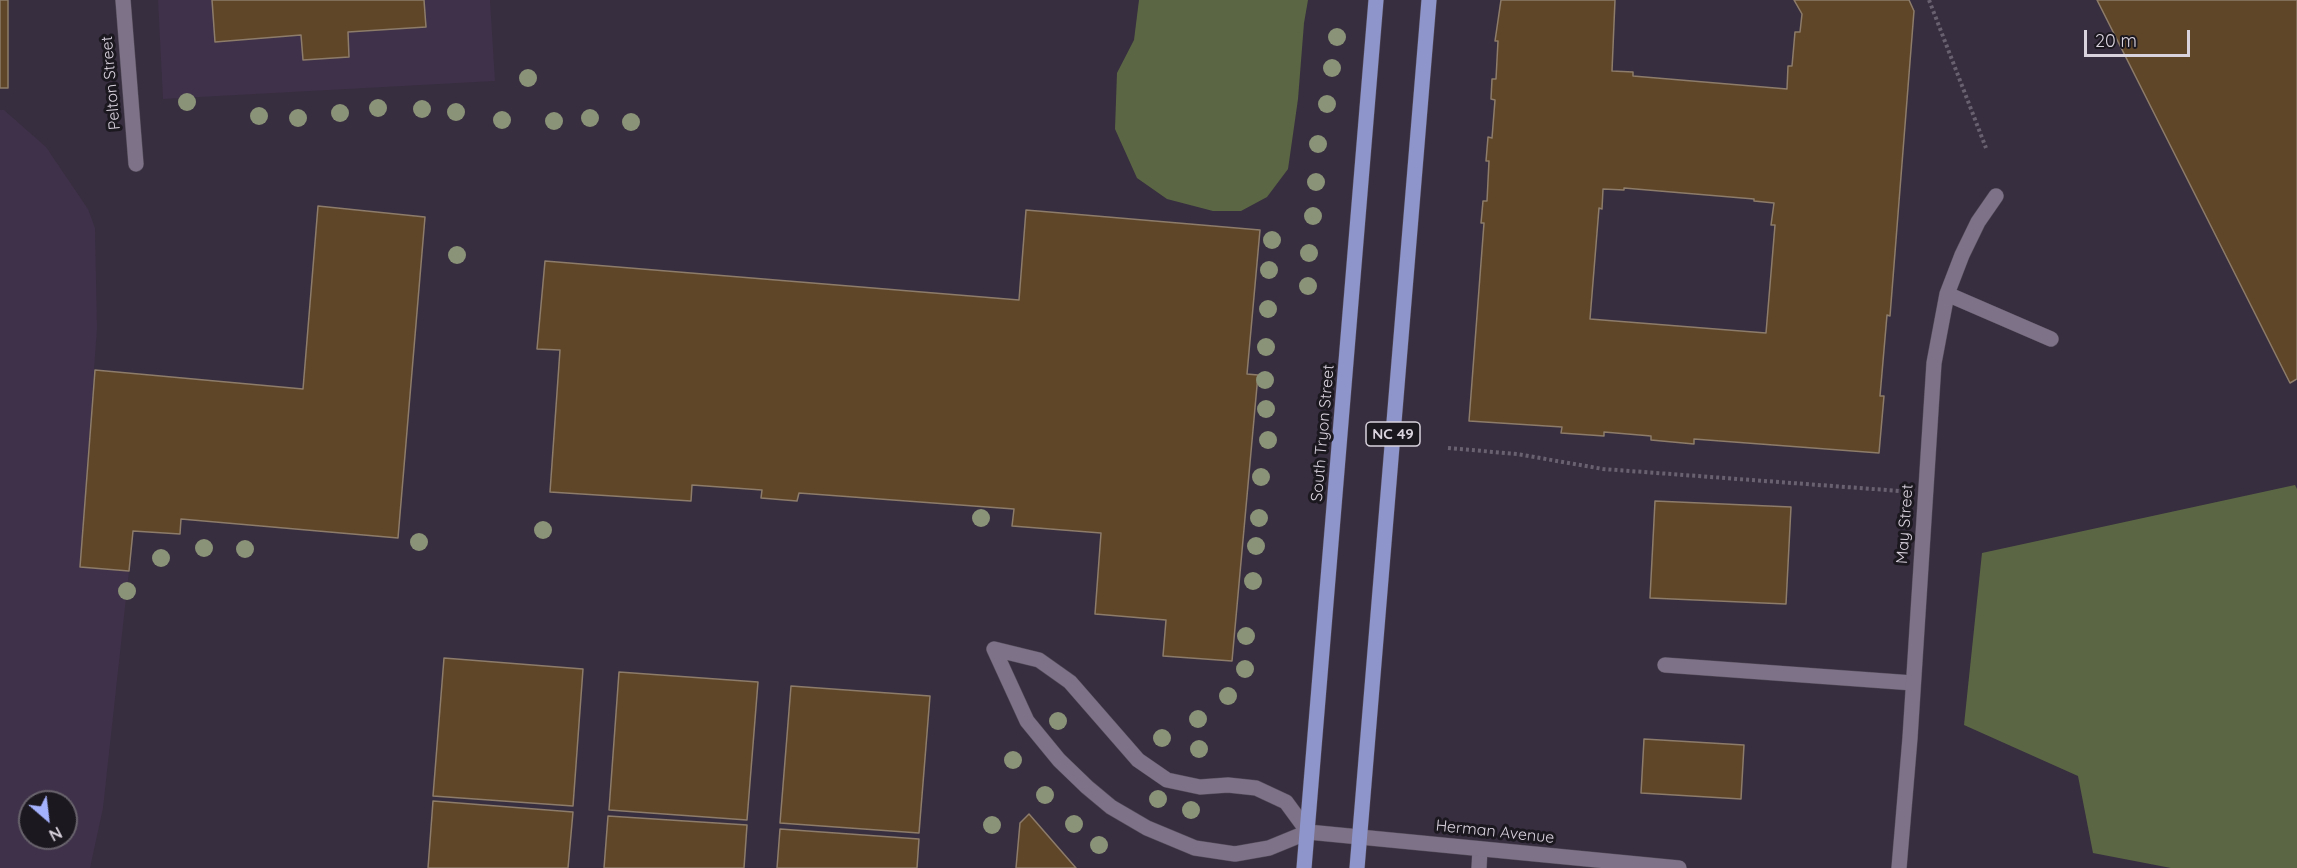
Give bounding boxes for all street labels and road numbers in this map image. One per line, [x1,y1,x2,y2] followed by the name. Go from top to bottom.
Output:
[97,35,125,131] street label: Pelton Street
[1307,364,1339,502] street label: South Tryon Street
[1366,422,1420,446] road number: NC 49
[1893,483,1917,565] street label: May Street
[1435,816,1555,848] street label: Herman Avenue

